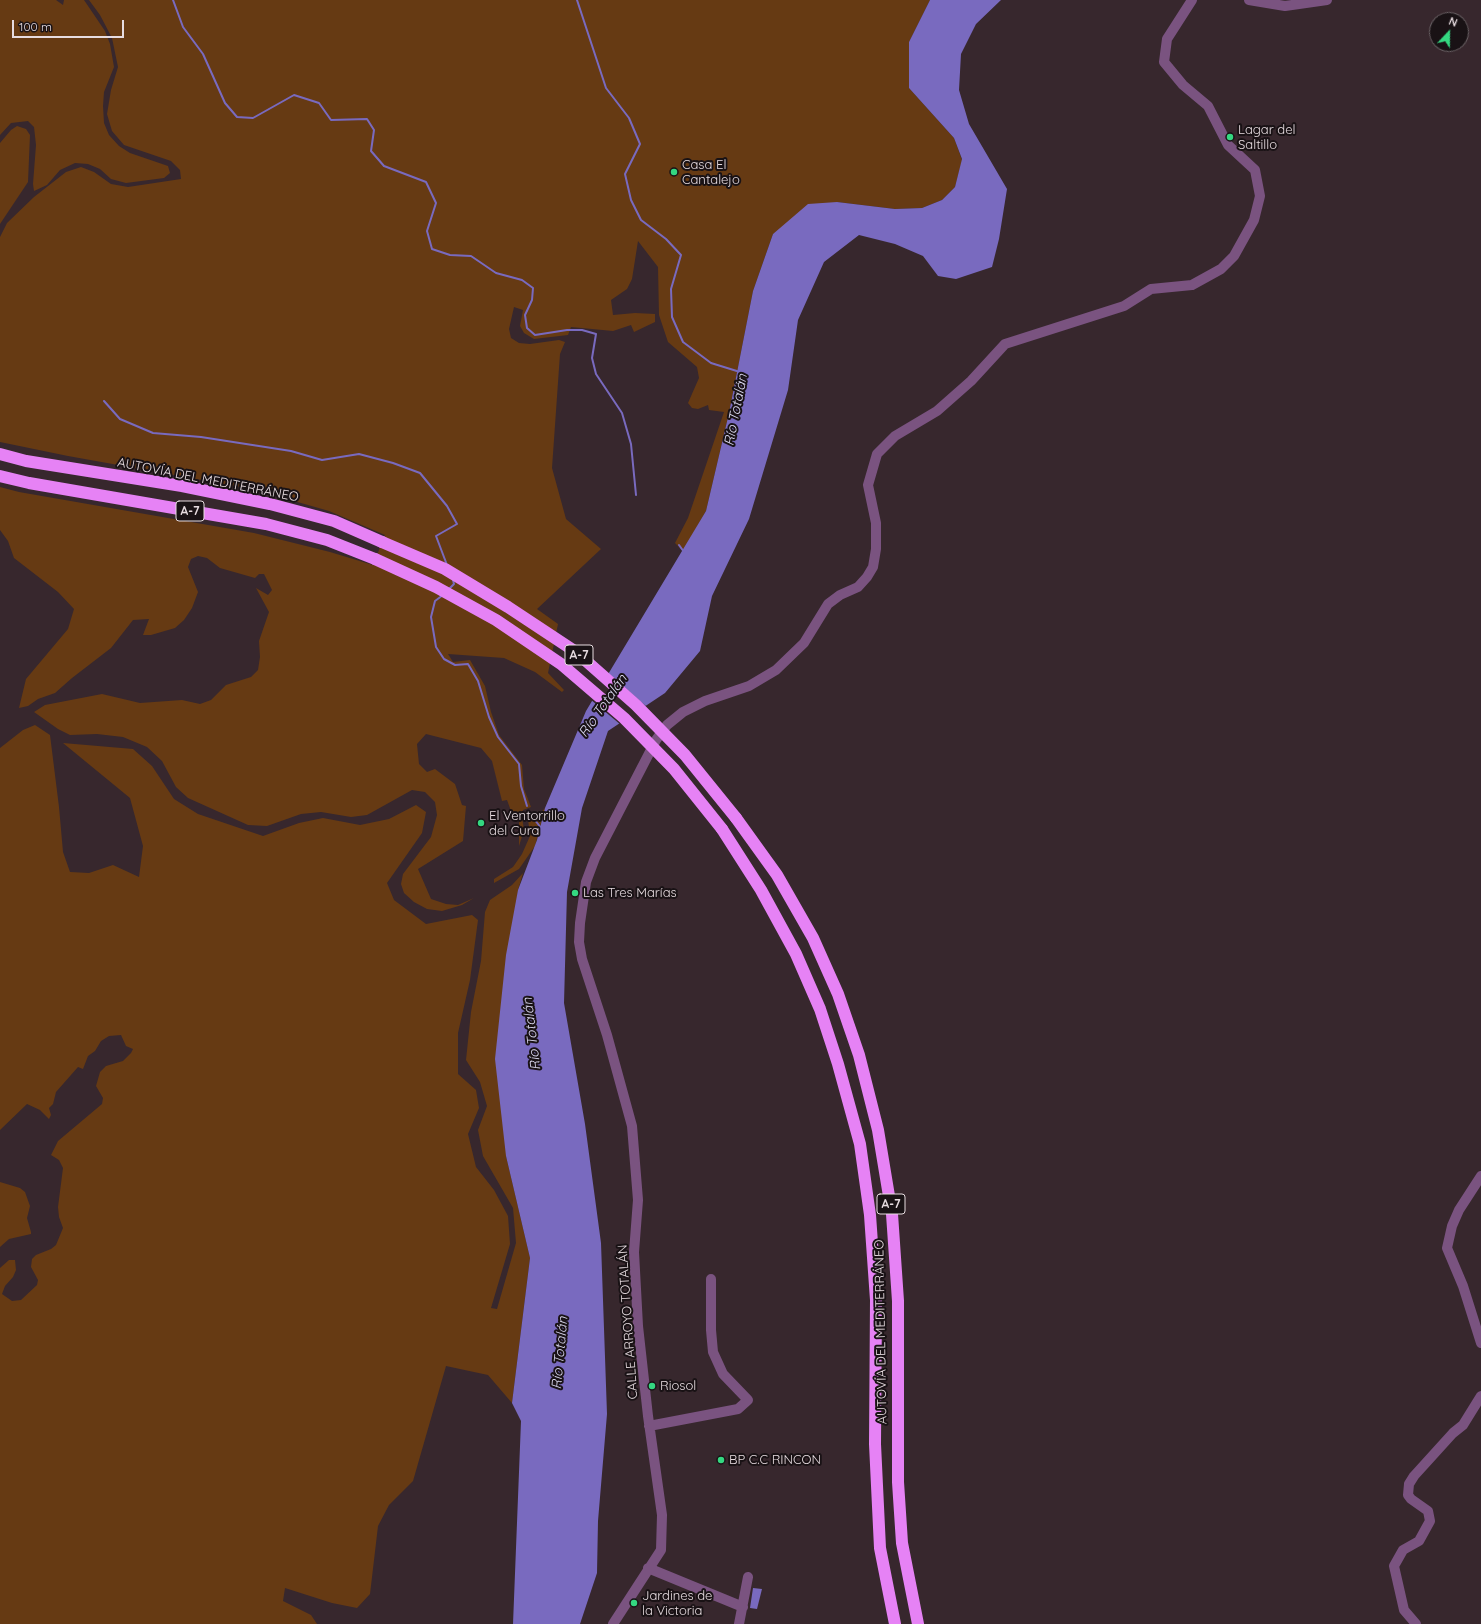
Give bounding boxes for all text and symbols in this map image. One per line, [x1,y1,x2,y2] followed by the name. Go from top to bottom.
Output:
[14,12,126,38] scale bar
[1429,12,1469,52] north arrow
[1447,14,1459,30] text: N
[19,19,52,34] text: 100 m
[1238,122,1295,153] place label: Lagar del Saltillo
[1225,132,1235,142] marker: Lagar del Saltillo
[682,157,740,188] place label: Casa El Cantalejo
[669,167,679,177] marker: Casa El Cantalejo
[721,373,751,447] water label: Río Totalán
[116,455,300,505] street label: AUTOVÍA DEL MEDITERRÁNEO
[176,501,204,521] road number: A-7
[565,645,593,665] road number: A-7
[575,671,631,741] water label: Río Totalán
[489,808,565,839] place label: El Ventorrillo del Cura
[476,818,486,828] marker: El Ventorrillo del Cura
[583,885,677,901] place label: Las Tres Marías
[570,888,580,898] marker: Las Tres Marías
[519,997,545,1071] water label: Río Totalán
[877,1194,905,1214] road number: A-7
[872,1240,890,1424] street label: AUTOVÍA DEL MEDITERRÁNEO
[615,1244,641,1400] street label: CALLE ARROYO TOTALÁN
[548,1316,572,1390] water label: Río Totalán
[660,1378,696,1394] place label: Riosol
[647,1381,657,1391] marker: Riosol
[729,1452,821,1468] place label: BP C.C RINCON
[716,1455,726,1465] marker: BP C.C RINCON
[642,1588,712,1619] place label: Jardines de la Victoria
[629,1598,639,1608] marker: Jardines de la Victoria

